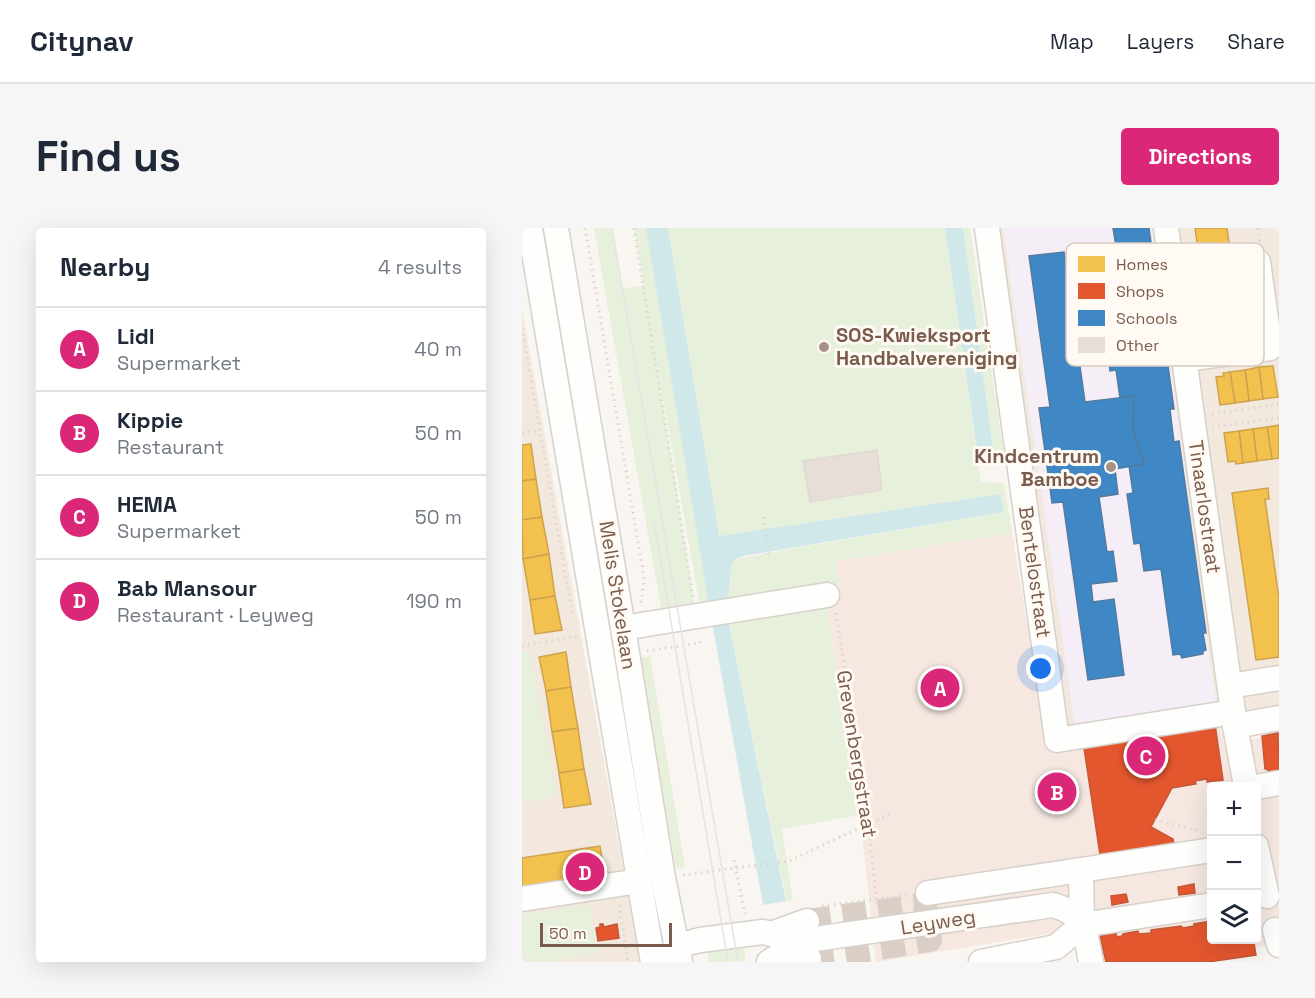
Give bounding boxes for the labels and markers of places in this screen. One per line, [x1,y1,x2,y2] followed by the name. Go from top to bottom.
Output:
[836,322,1018,371] place label: SOS-Kwieksport Handbalvereniging
[817,340,831,354] marker: SOS-Kwieksport Handbalvereniging
[974,443,1099,492] place label: Kindcentrum Bamboe
[1104,460,1118,474] marker: Kindcentrum Bamboe
[920,666,960,710] pin: A
[1126,734,1166,778] pin: C
[1038,770,1076,814] pin: B
[566,850,604,894] pin: D

